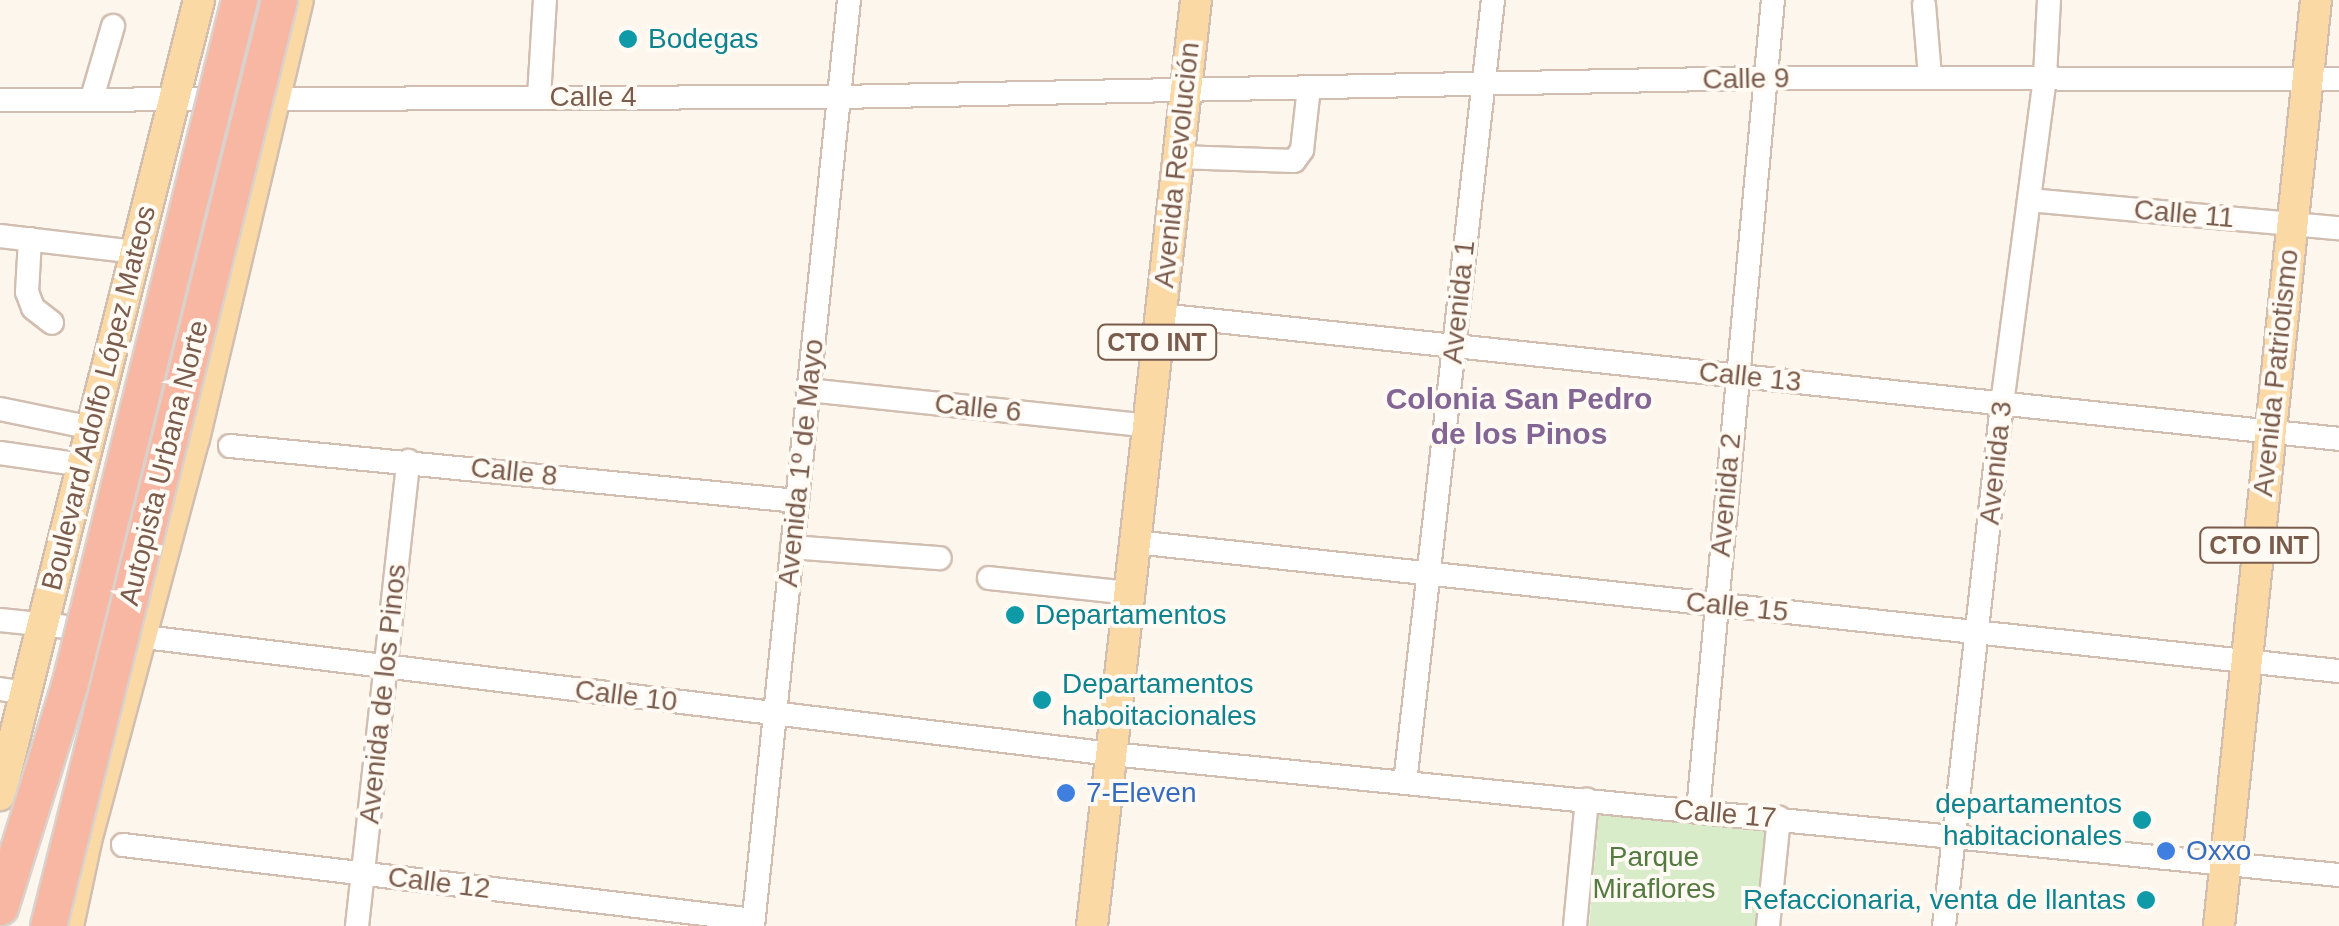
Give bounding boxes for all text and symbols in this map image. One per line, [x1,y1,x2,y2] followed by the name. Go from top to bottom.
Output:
[648,22,759,56] place label: Bodegas
[617,28,639,50] marker: Bodegas
[1147,40,1207,290] street label: Avenida Revolución
[1702,61,1790,97] street label: Calle 9
[549,80,637,114] street label: Calle 4
[2132,193,2236,235] street label: Calle 11
[35,201,163,595] street label: Boulevard Adolfo López Mateos
[1436,239,1482,365] street label: Avenida 1
[2246,248,2306,498] street label: Avenida Patriotismo
[112,317,216,609] street label: Autopista Urbana Norte
[1097,322,1217,362] road number: CTO INT
[771,337,831,589] street label: Avenida 1º de Mayo
[1697,355,1803,399] street label: Calle 13
[1386,381,1652,452] district label: Colonia San Pedro de los Pinos
[933,387,1023,429] street label: Calle 6
[1973,400,2019,526] street label: Avenida 3
[1704,432,1748,558] street label: Avenida 2
[469,451,559,493] street label: Calle 8
[2199,525,2319,565] road number: CTO INT
[353,562,413,826] street label: Avenida de los Pinos
[1684,585,1790,629] street label: Calle 15
[1035,598,1226,632] place label: Departamentos
[1004,604,1026,626] marker: Departamentos
[1062,667,1257,733] place label: Departamentos haboitacionales
[573,673,679,719] street label: Calle 10
[1031,689,1053,711] marker: Departamentos haboitacionales
[1086,776,1197,810] place label: 7-Eleven
[1055,782,1077,804] marker: 7-Eleven
[1935,787,2122,853] place label: departamentos habitacionales
[1672,793,1778,835] street label: Calle 17
[2131,809,2153,831] marker: departamentos habitacionales
[2186,834,2251,868] place label: Oxxo
[1593,840,1715,906] park label: Parque Miraflores
[2155,840,2177,862] marker: Oxxo
[386,860,492,906] street label: Calle 12
[1743,883,2126,917] place label: Refaccionaria, venta de llantas
[2135,889,2157,911] marker: Refaccionaria, venta de llantas

